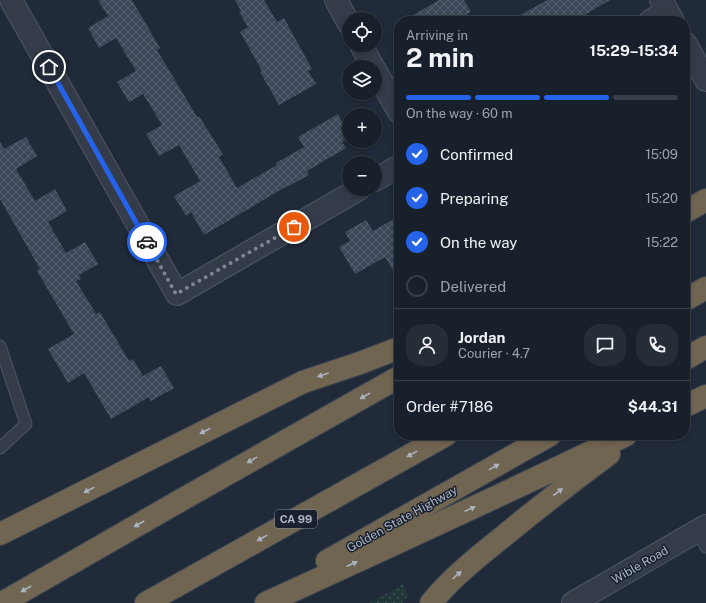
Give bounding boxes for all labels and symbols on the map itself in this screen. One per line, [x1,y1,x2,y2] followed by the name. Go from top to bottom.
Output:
[32,50,66,84] pin
[277,210,311,244] pin
[127,222,167,262] courier
[316,373,328,379] one-way arrow
[359,393,371,400] one-way arrow
[200,428,211,434] one-way arrow
[407,451,418,457] one-way arrow
[246,457,258,464] one-way arrow
[488,463,500,470] one-way arrow
[344,483,460,555] street label: Golden State Highway
[84,486,95,493] one-way arrow
[553,489,563,497] one-way arrow
[465,506,476,512] one-way arrow
[275,510,317,528] road number: CA 99
[133,521,145,528] one-way arrow
[256,535,268,541] one-way arrow
[609,543,671,587] street label: Wible Road
[347,561,358,567] one-way arrow
[453,571,462,580] one-way arrow
[20,585,32,592] one-way arrow

